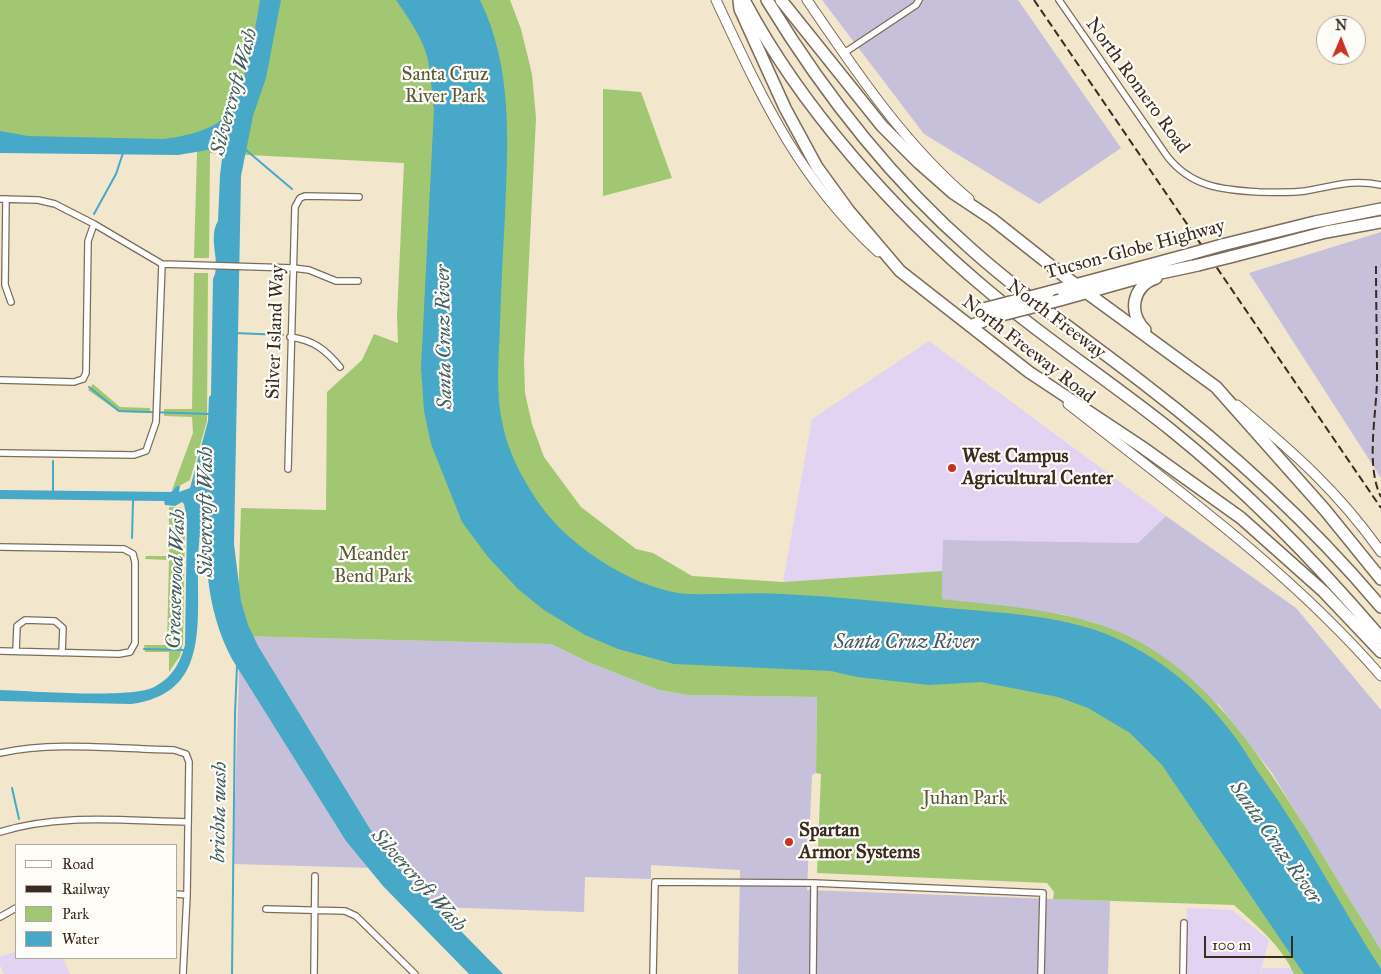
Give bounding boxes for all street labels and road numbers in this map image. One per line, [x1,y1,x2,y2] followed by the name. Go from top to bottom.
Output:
[1080,14,1194,158] street label: North Romero Road
[1042,215,1228,285] street label: Tucson-Globe Highway
[262,264,290,400] street label: Silver Island Way
[1002,275,1110,365] street label: North Freeway
[957,291,1099,409] street label: North Freeway Road

